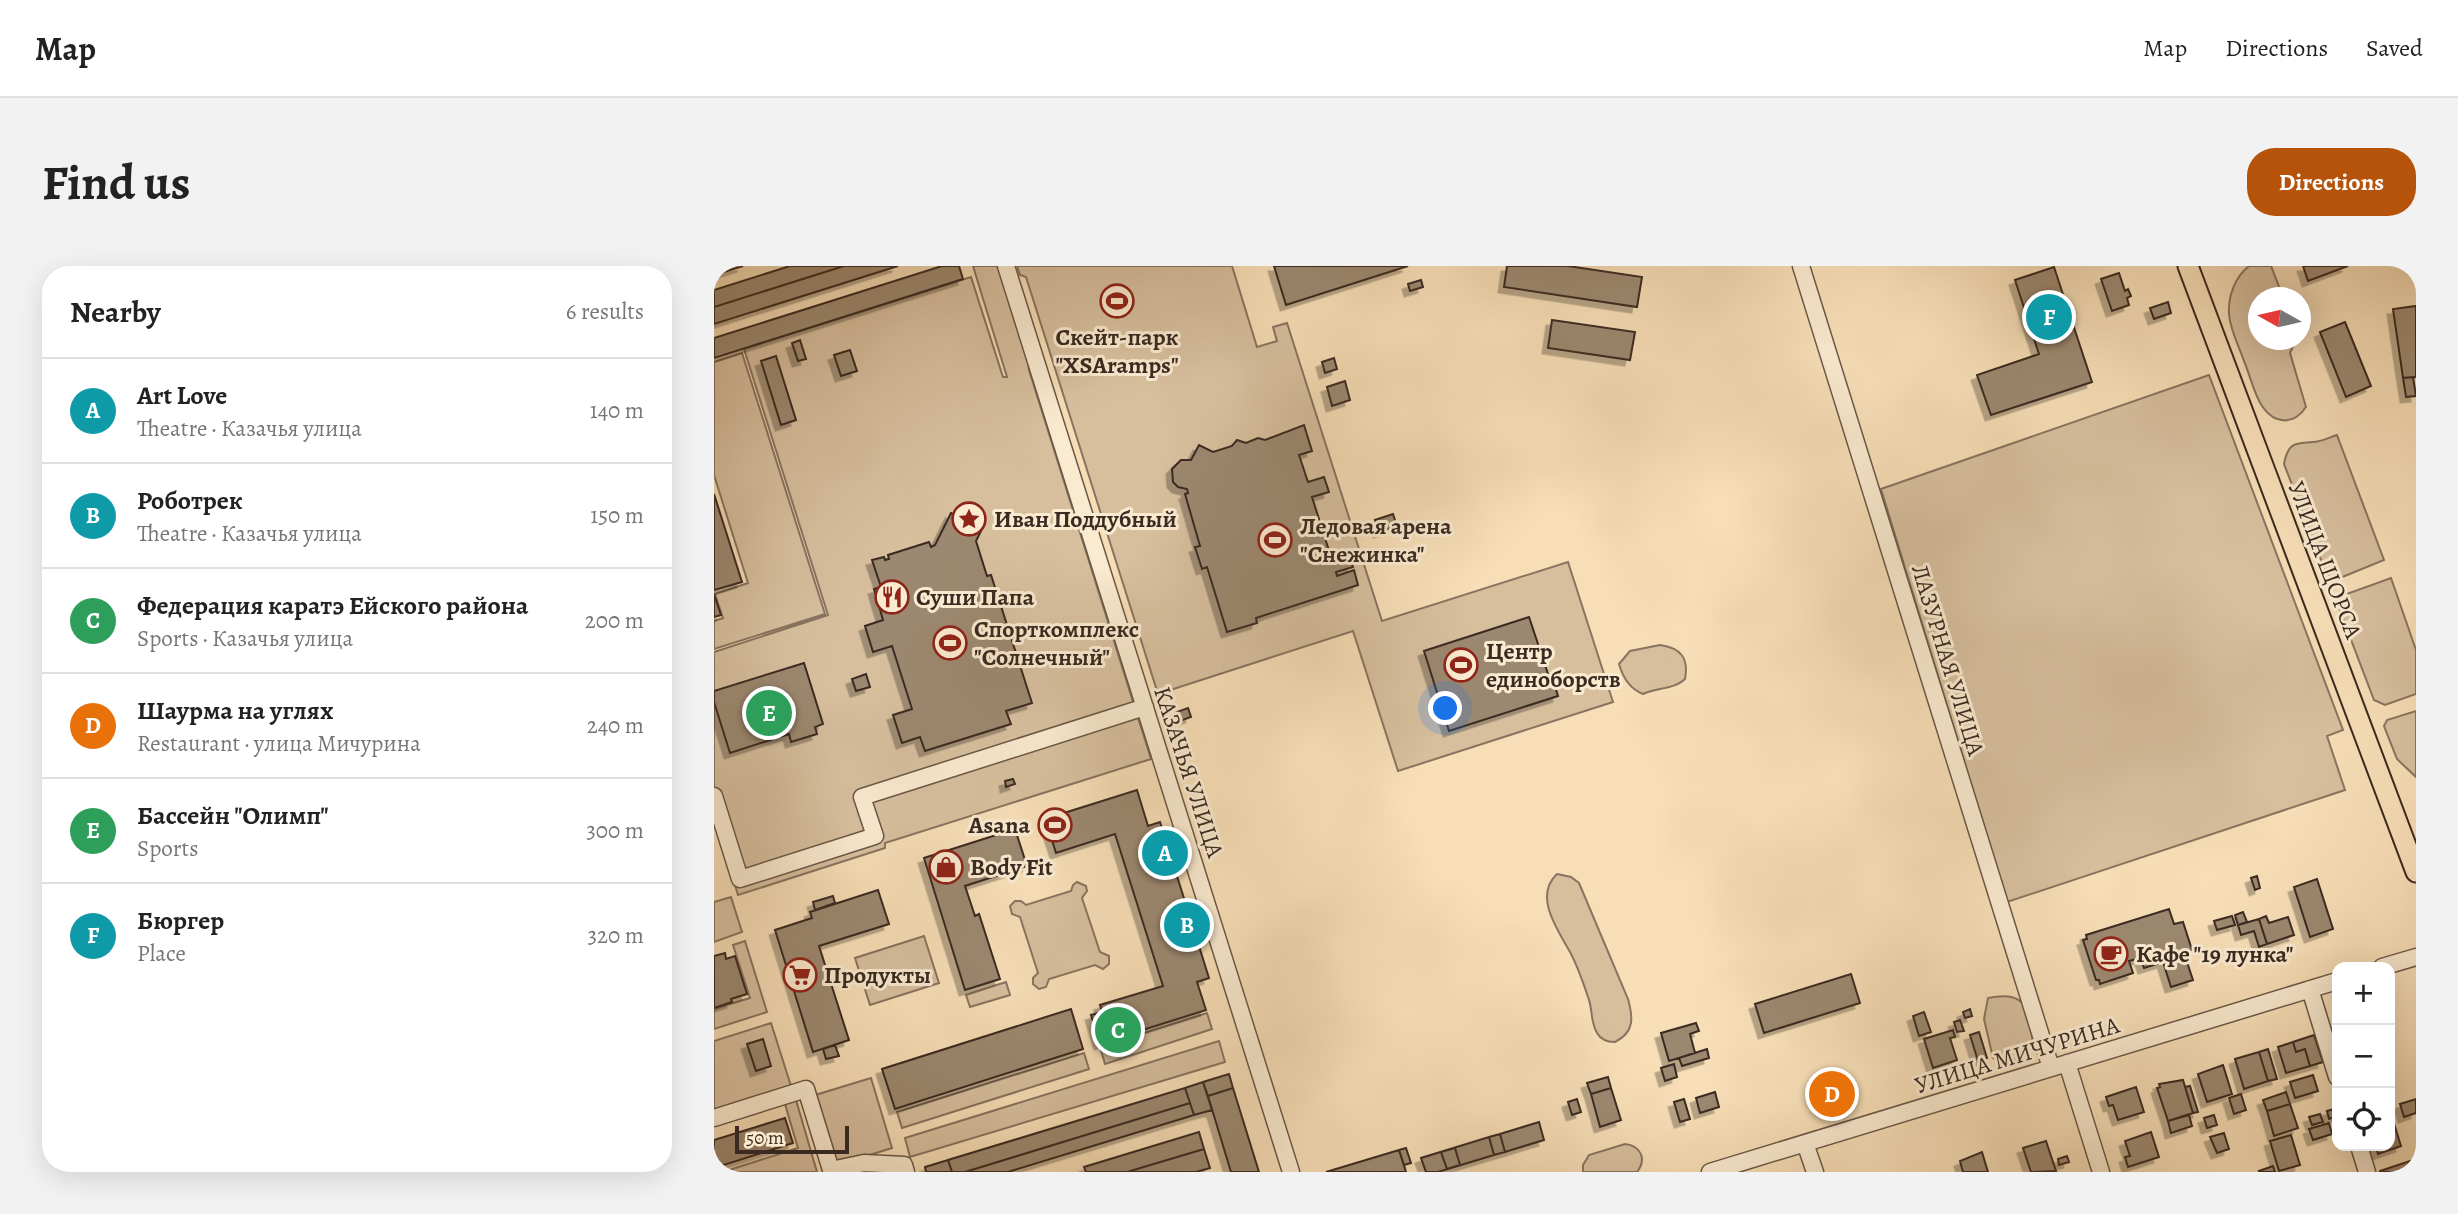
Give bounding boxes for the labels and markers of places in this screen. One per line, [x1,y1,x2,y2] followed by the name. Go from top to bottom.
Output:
[1098,282,1136,320] sports icon: Скейт-парк "XSAramps"
[2026,291,2072,343] pin: F
[1055,321,1179,381] place label: Скейт-парк "XSAramps"
[950,500,988,538] place icon: Иван Поддубный
[994,503,1177,535] place label: Иван Поддубный
[1300,510,1452,570] place label: Ледовая арена "Снежинка"
[1256,521,1294,559] sports icon: Ледовая арена "Снежинка"
[873,578,911,616] restaurant icon: Суши Папа
[916,581,1035,613] place label: Суши Папа
[974,613,1139,673] place label: Спорткомплекс "Солнечный"
[931,624,969,662] sports icon: Спорткомплекс "Солнечный"
[1486,635,1621,695] place label: Центр единоборств
[1442,646,1480,684] sports icon: Центр единоборств
[746,687,792,739] pin: E
[1036,806,1074,844] sports icon: Asana
[968,809,1030,841] place label: Asana
[1142,827,1188,879] pin: A
[927,848,965,886] shop icon: Body Fit
[970,851,1053,883] place label: Body Fit
[1164,899,1210,951] pin: B
[2092,935,2130,973] cafe icon: Кафе "19 лунка"
[2136,938,2293,970] place label: Кафе "19 лунка"
[781,956,819,994] supermarket icon: Продукты
[824,959,931,991] place label: Продукты
[1095,1004,1141,1056] pin: C
[1809,1068,1855,1120] pin: D

